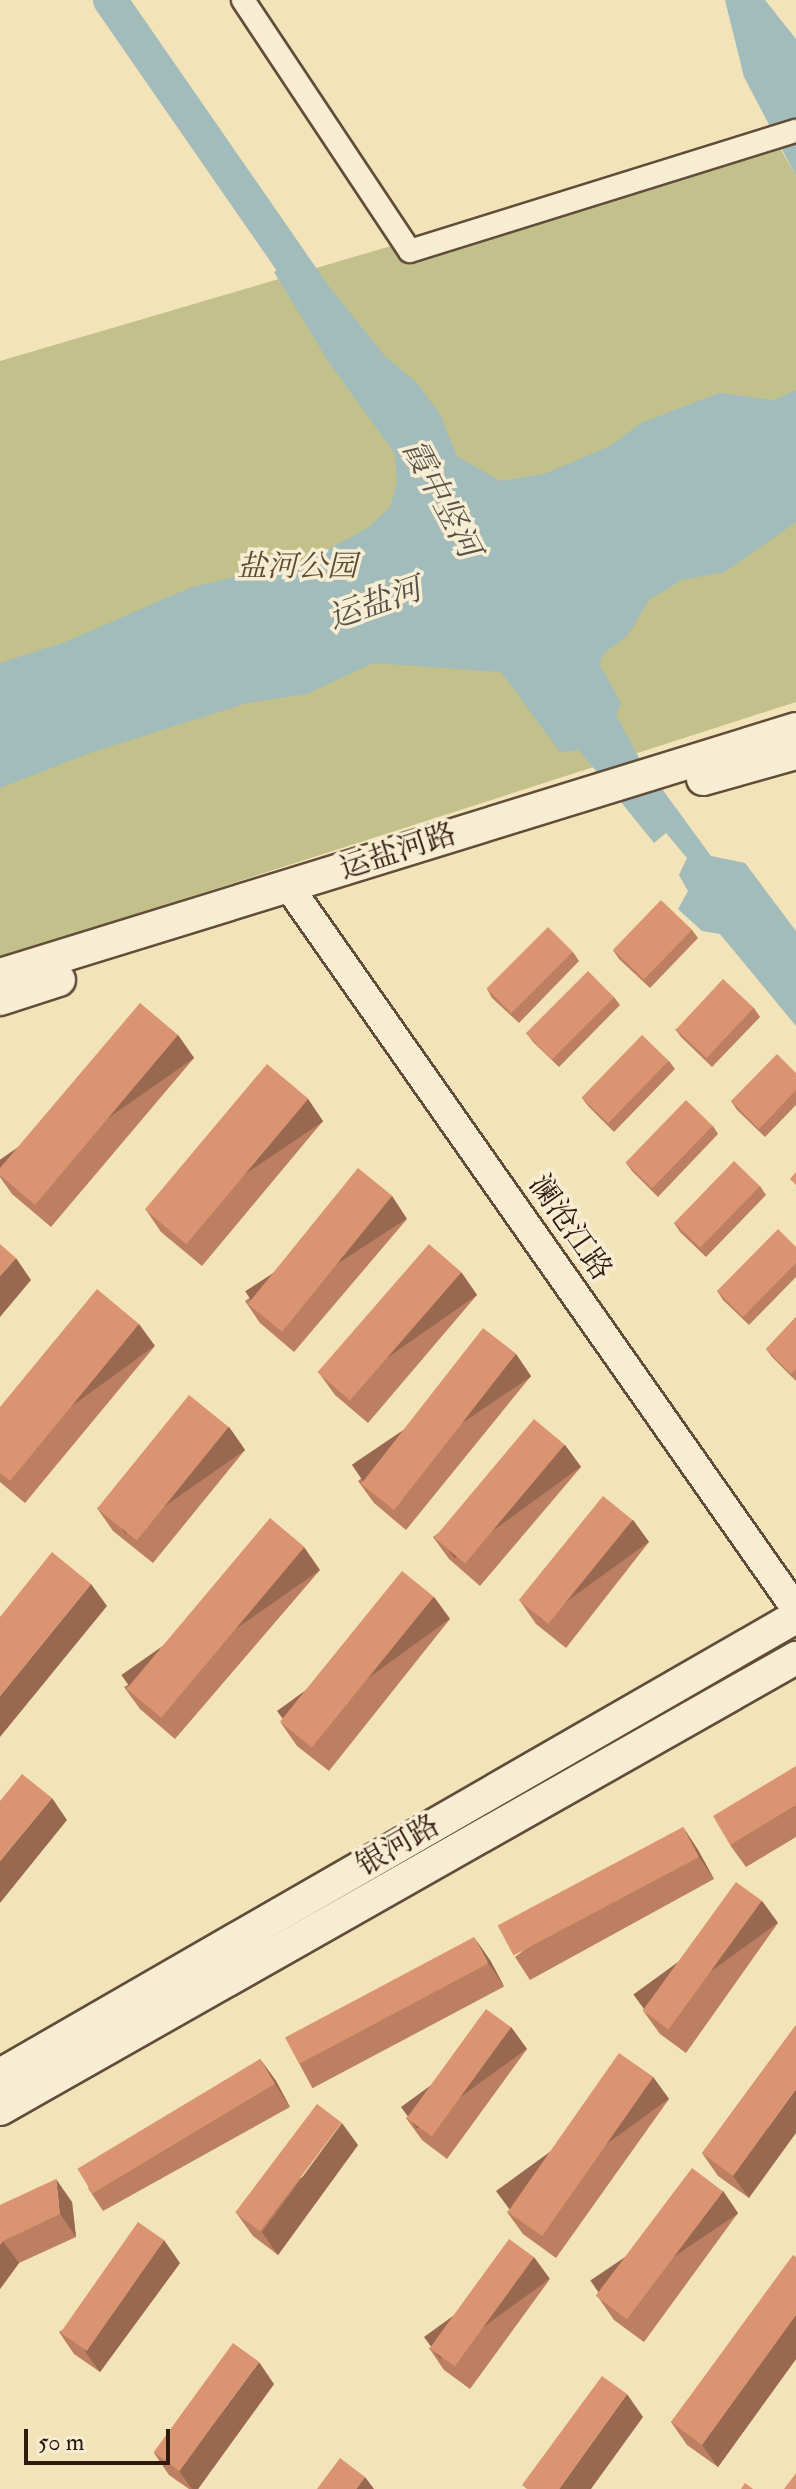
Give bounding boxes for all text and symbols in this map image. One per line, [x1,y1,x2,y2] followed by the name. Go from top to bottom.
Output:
[394,433,488,565] water label: 霞中竖河
[237,549,357,585] park label: 盐河公园
[323,570,427,638] water label: 运盐河
[335,816,461,888] street label: 运盐河路
[521,1169,619,1287] street label: 澜沧江路
[350,1808,446,1884] street label: 银河路
[28,2413,174,2463] scale bar
[38,2427,84,2458] text: 50 m

